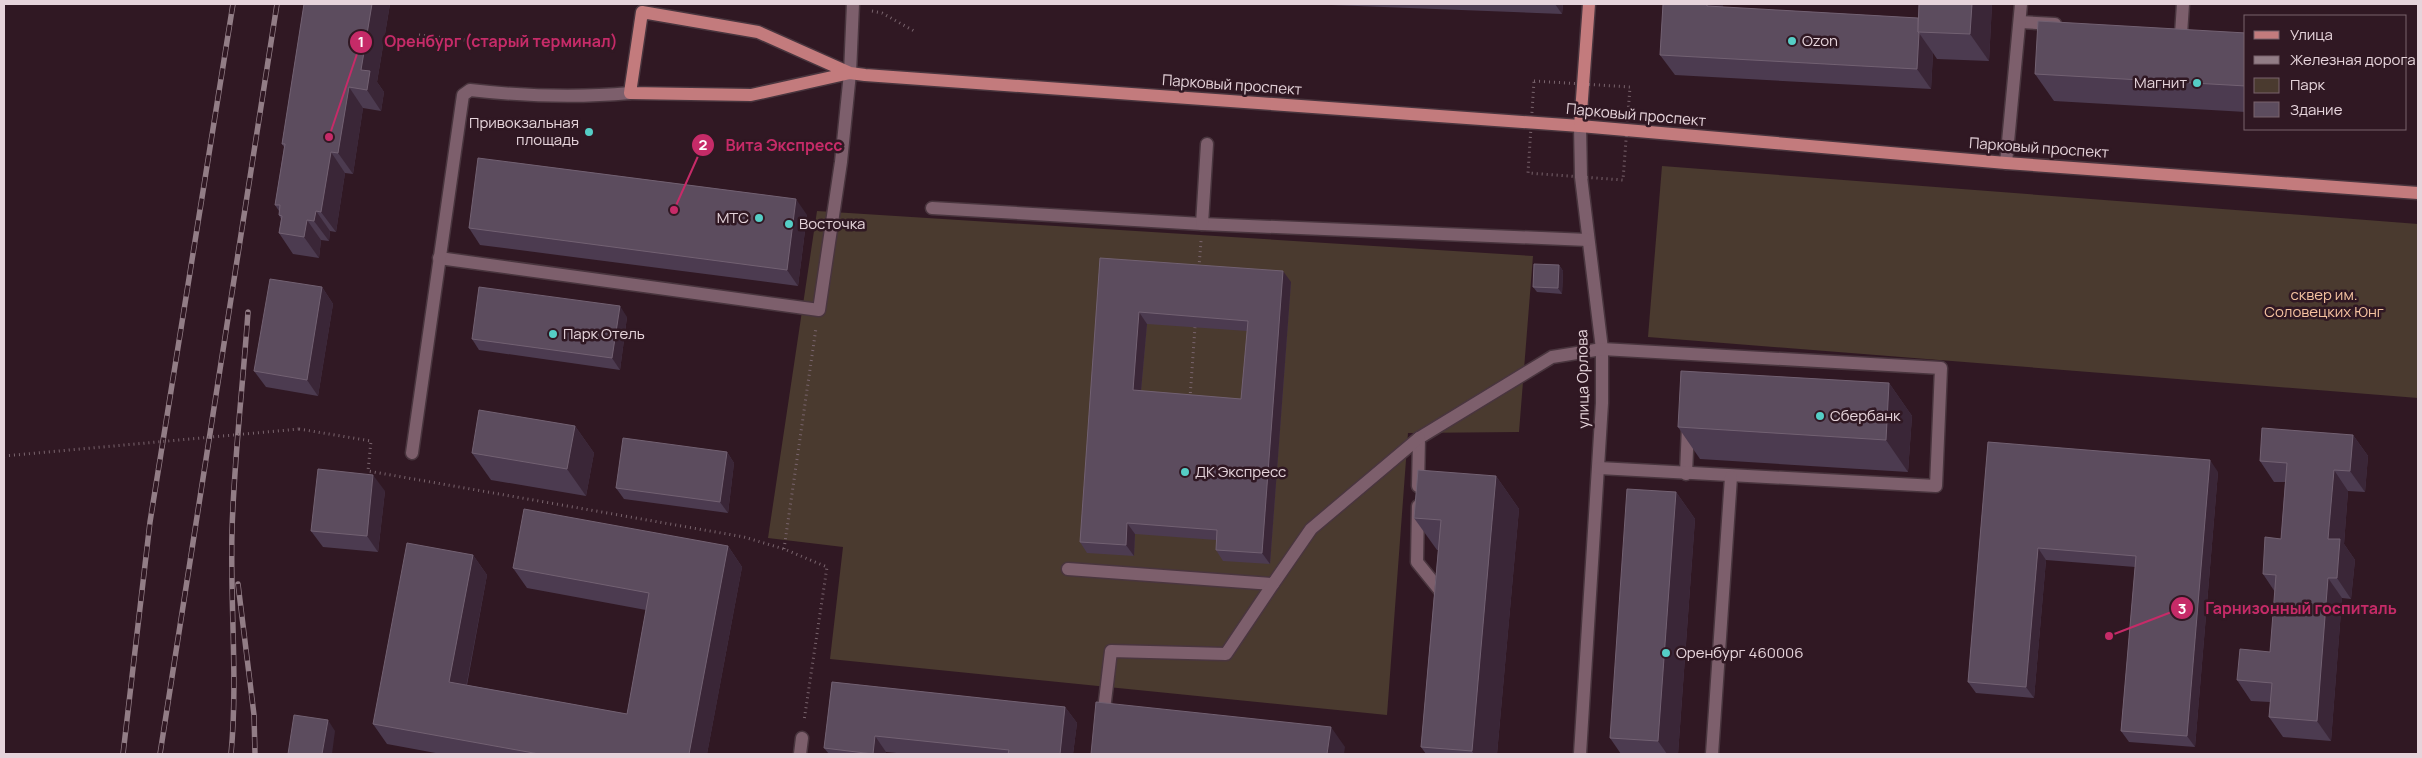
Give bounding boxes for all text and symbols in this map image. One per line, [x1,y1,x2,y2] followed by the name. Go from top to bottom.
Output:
[2244,15,2407,130] legend
[2290,24,2333,45] text: Улица
[349,26,627,57] callout: Оренбург (старый терминал)
[384,30,618,52] text: Оренбург (старый терминал)
[1802,30,1838,51] place label: Ozon
[358,31,364,52] text: 1
[1786,35,1798,47] marker: Ozon
[2290,49,2415,70] text: Железная дорога
[1161,69,1303,100] street label: Парковый проспект
[2134,72,2187,93] place label: Магнит
[2290,74,2326,95] text: Парк
[2191,77,2203,89] marker: Магнит
[1565,98,1707,131] street label: Парковый проспект
[2290,99,2343,120] text: Здание
[469,112,579,150] place label: Привокзальная площадь
[583,126,595,138] marker: Привокзальная площадь
[690,129,852,160] callout: Вита Экспресс
[1968,132,2110,163] street label: Парковый проспект
[699,134,708,155] text: 2
[725,134,843,156] text: Вита Экспресс
[717,207,749,228] place label: МТС
[753,212,765,224] marker: МТС
[799,213,865,234] place label: Восточка
[783,218,795,230] marker: Восточка
[2264,284,2384,322] park label: сквер им. Соловецких Юнг
[563,323,645,344] place label: Парк Отель
[547,328,559,340] marker: Парк Отель
[1571,329,1594,429] street label: улица Орлова
[1830,405,1901,426] place label: Сбербанк
[1814,410,1826,422] marker: Сбербанк
[1195,461,1286,482] place label: ДК Экспресс
[1179,466,1191,478] marker: ДК Экспресс
[2170,593,2406,624] callout: Гарнизонный госпиталь
[2205,597,2397,619] text: Гарнизонный госпиталь
[2178,598,2186,619] text: 3
[1676,642,1803,663] place label: Оренбург 460006
[1660,647,1672,659] marker: Оренбург 460006

